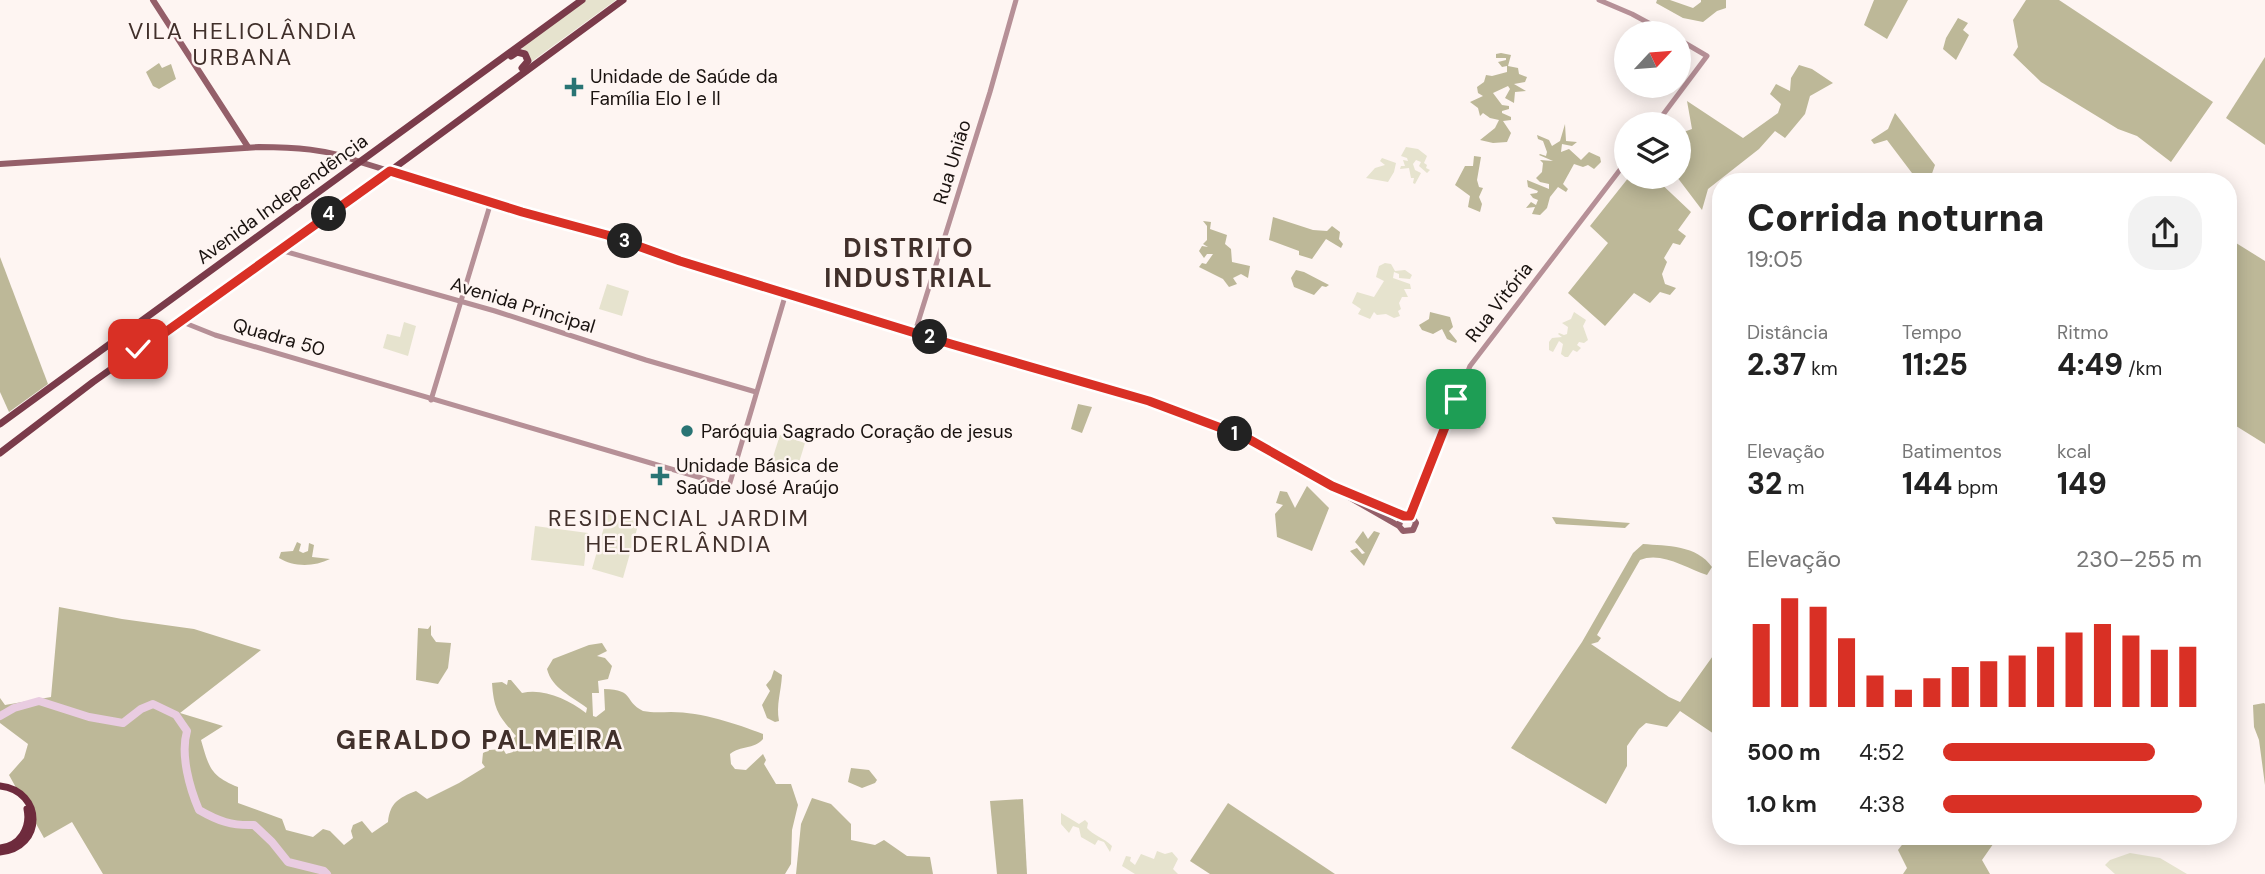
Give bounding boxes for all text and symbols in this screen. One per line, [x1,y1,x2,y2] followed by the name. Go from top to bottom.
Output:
[128,16,358,72] district label: VILA HELIOLÂNDIA URBANA
[1614,21,1690,98] north arrow
[1614,21,1691,189] map controls
[590,64,778,111] place label: Unidade de Saúde da Família Elo I e II
[564,77,584,97] marker: Unidade de Saúde da Família Elo I e II
[1614,112,1691,189] button: layers
[927,117,977,207] street label: Rua União
[191,128,373,270] street label: Avenida Independência
[1747,193,2045,243] text: Corrida noturna
[312,196,346,232] pin: 4
[2128,196,2202,270] button: share
[322,201,335,226] text: 4
[608,224,642,258] pin: 3
[619,228,630,253] text: 3
[824,231,994,295] district label: DISTRITO INDUSTRIAL
[1747,244,1803,274] text: 19:05
[1460,257,1538,347] street label: Rua Vitória
[448,271,598,339] street label: Avenida Principal
[230,312,328,362] street label: Quadra 50
[108,319,168,379] pin
[912,320,948,354] pin: 2
[1747,320,1828,345] text: Distância
[1902,320,1962,345] text: Tempo
[2057,320,2109,345] text: Ritmo
[924,324,935,349] text: 2
[119,330,157,368] icon: check
[1747,345,1806,384] text: 2.37
[1902,345,1968,384] text: 11:25
[2057,345,2123,384] text: 4:49
[1806,356,1838,381] text: km
[2123,356,2162,381] text: /km
[1426,369,1486,429] pin
[1437,380,1475,418] icon: arrive
[1218,416,1252,452] pin: 1
[701,419,1013,444] place label: Paróquia Sagrado Coração de jesus
[1231,421,1238,446] text: 1
[679,423,695,439] marker: Paróquia Sagrado Coração de jesus
[1747,439,1825,464] text: Elevação
[1902,439,2002,464] text: Batimentos
[2057,439,2091,464] text: kcal
[676,453,839,500] place label: Unidade Básica de Saúde José Araújo
[1747,464,1782,503] text: 32
[1902,464,1952,503] text: 144
[2057,464,2107,503] text: 149
[650,466,670,486] marker: Unidade Básica de Saúde José Araújo
[1782,475,1804,500] text: m
[1952,475,1998,500] text: bpm
[548,503,810,559] district label: RESIDENCIAL JARDIM HELDERLÂNDIA
[1747,544,1841,574] text: Elevação
[2076,544,2202,574] text: 230–255 m
[336,723,624,757] district label: GERALDO PALMEIRA
[1747,737,1821,767] text: 500 m
[1859,737,1905,767] text: 4:52
[1747,789,1817,819] text: 1.0 km
[1859,789,1905,819] text: 4:38

